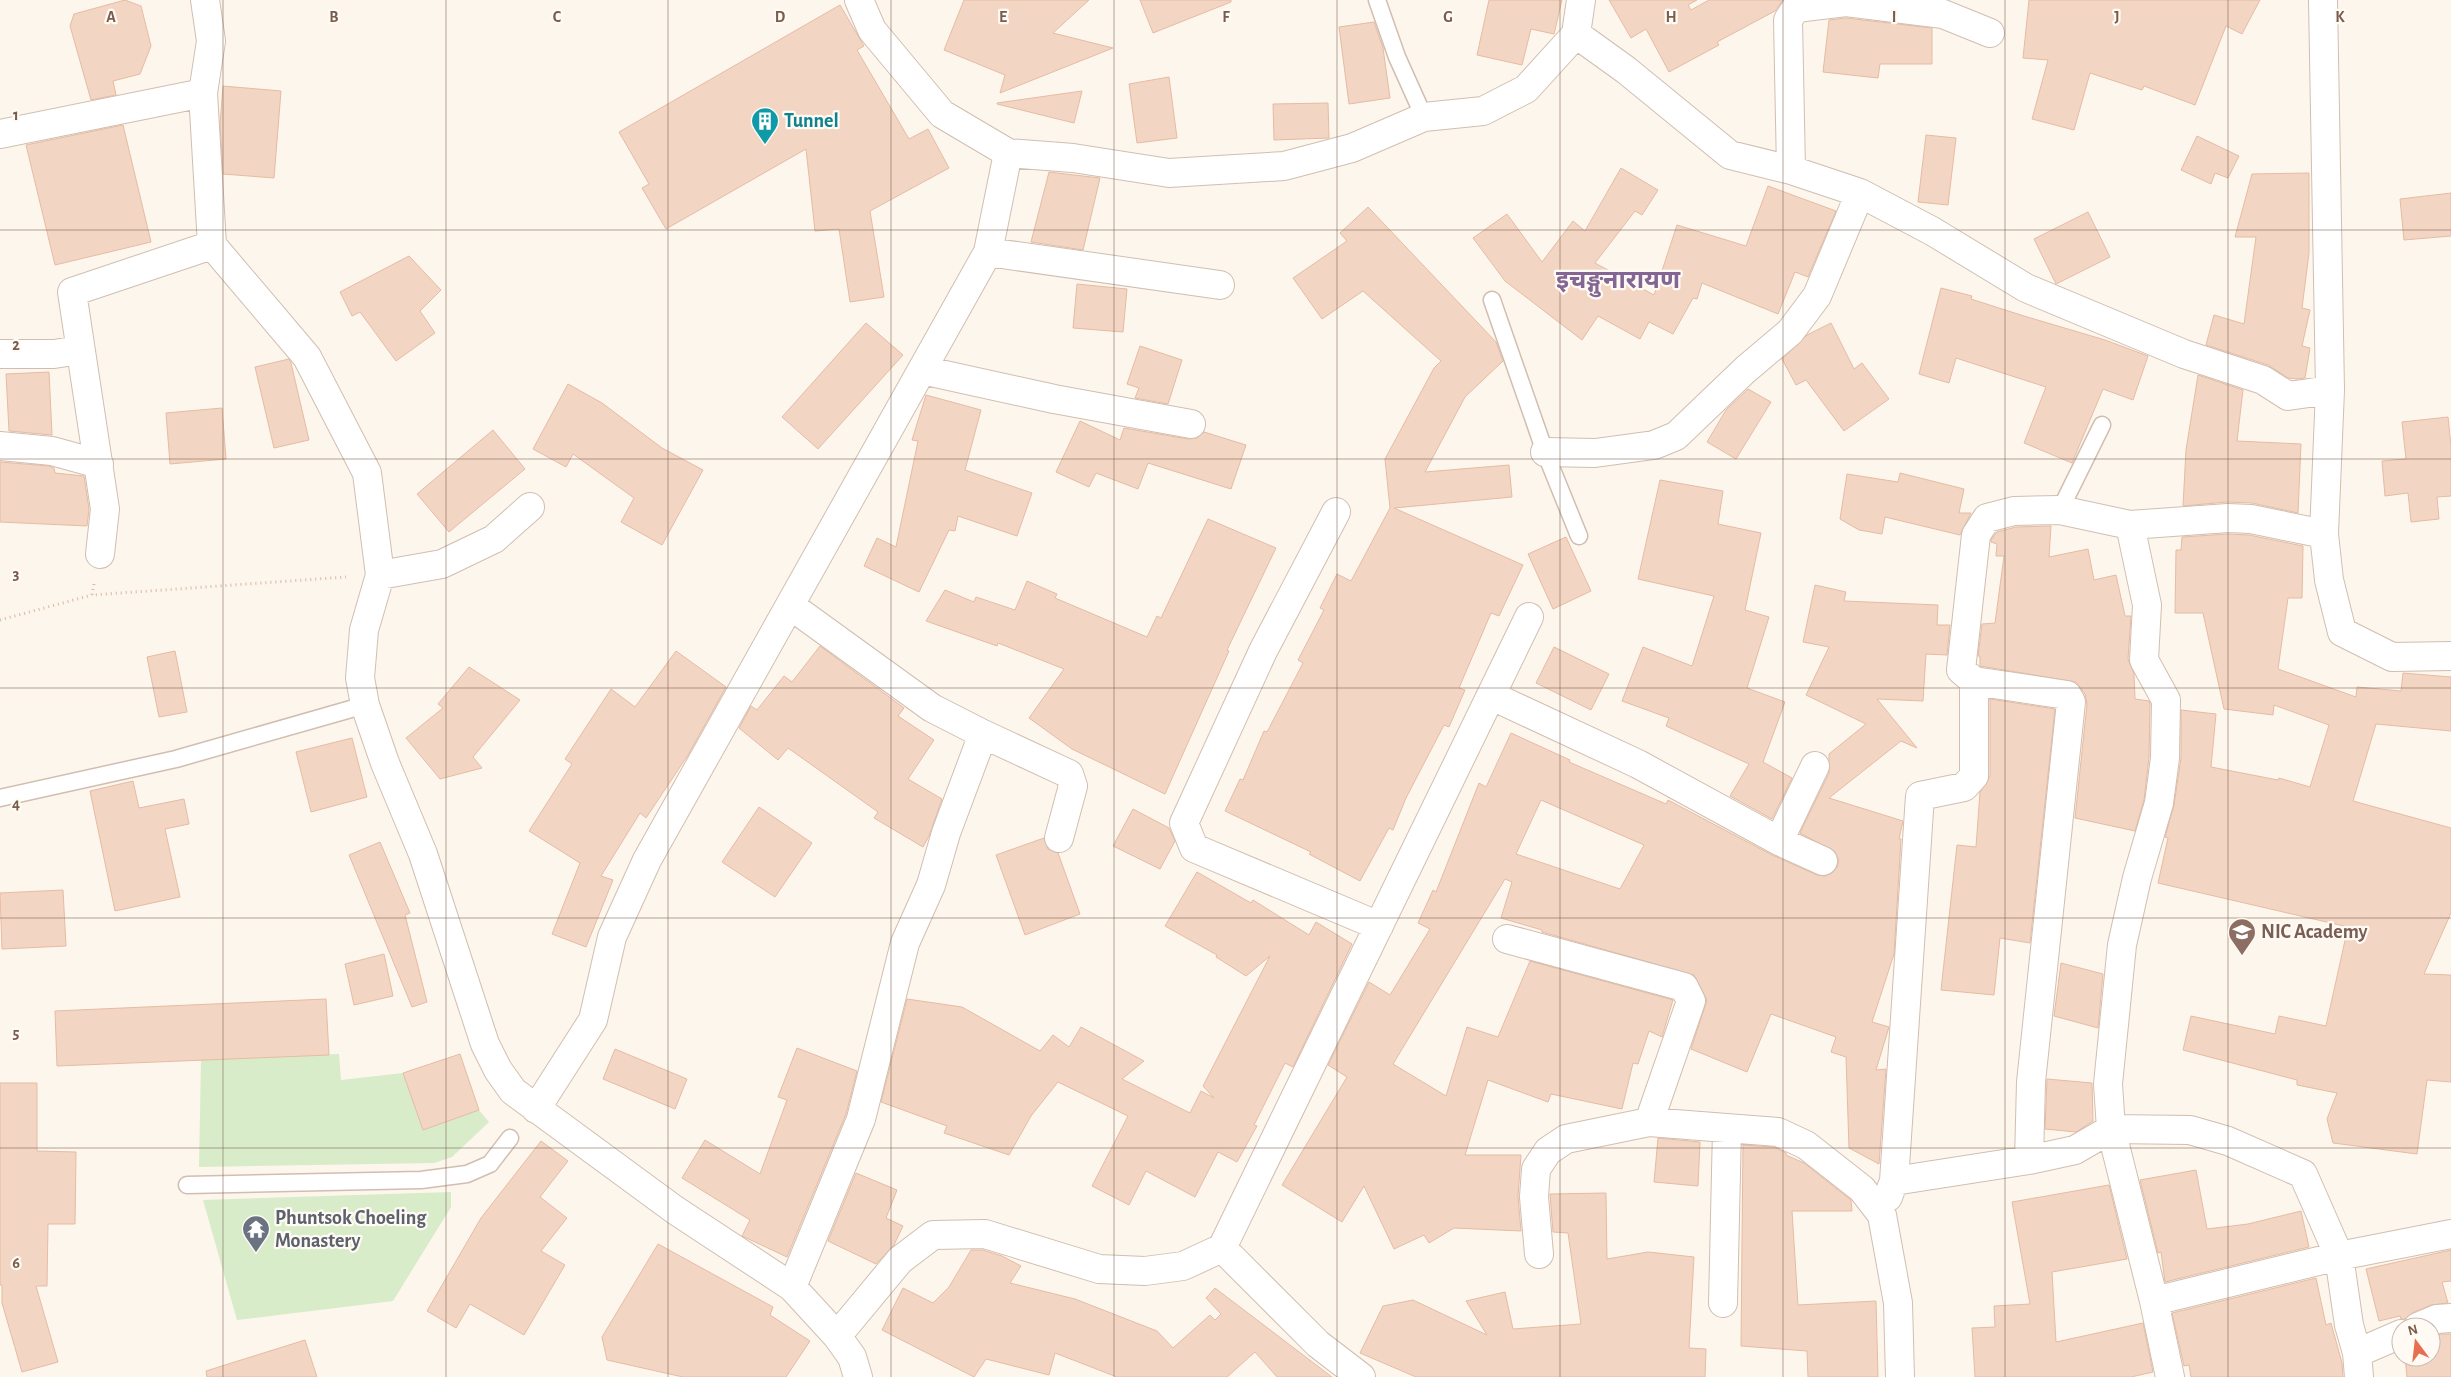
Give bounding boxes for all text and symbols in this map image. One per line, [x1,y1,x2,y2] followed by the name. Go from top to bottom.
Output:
[106,9,116,25] text: A
[329,9,339,25] text: B
[553,9,562,25] text: C
[775,9,786,25] text: D
[999,9,1007,25] text: E
[1222,9,1230,25] text: F
[1443,9,1453,25] text: G
[1665,9,1677,25] text: H
[1892,9,1896,25] text: I
[2114,9,2120,25] text: J
[2335,9,2345,25] text: K
[750,106,780,145] building icon: Tunnel
[13,107,19,123] text: 1
[784,111,839,131] place label: Tunnel
[1556,268,1681,298] district label: इचङ्गुनारायण
[12,337,20,353] text: 2
[13,566,20,582] text: 3
[12,796,20,812] text: 4
[2227,917,2257,956] school or university icon: NIC Academy
[2261,922,2368,942] place label: NIC Academy
[13,1025,20,1041] text: 5
[275,1208,427,1251] place label: Phuntsok Choeling Monastery
[241,1214,271,1253] temple icon: Phuntsok Choeling Monastery
[12,1255,20,1271] text: 6
[2391,1317,2441,1367] north arrow
[2406,1322,2419,1338] text: N

